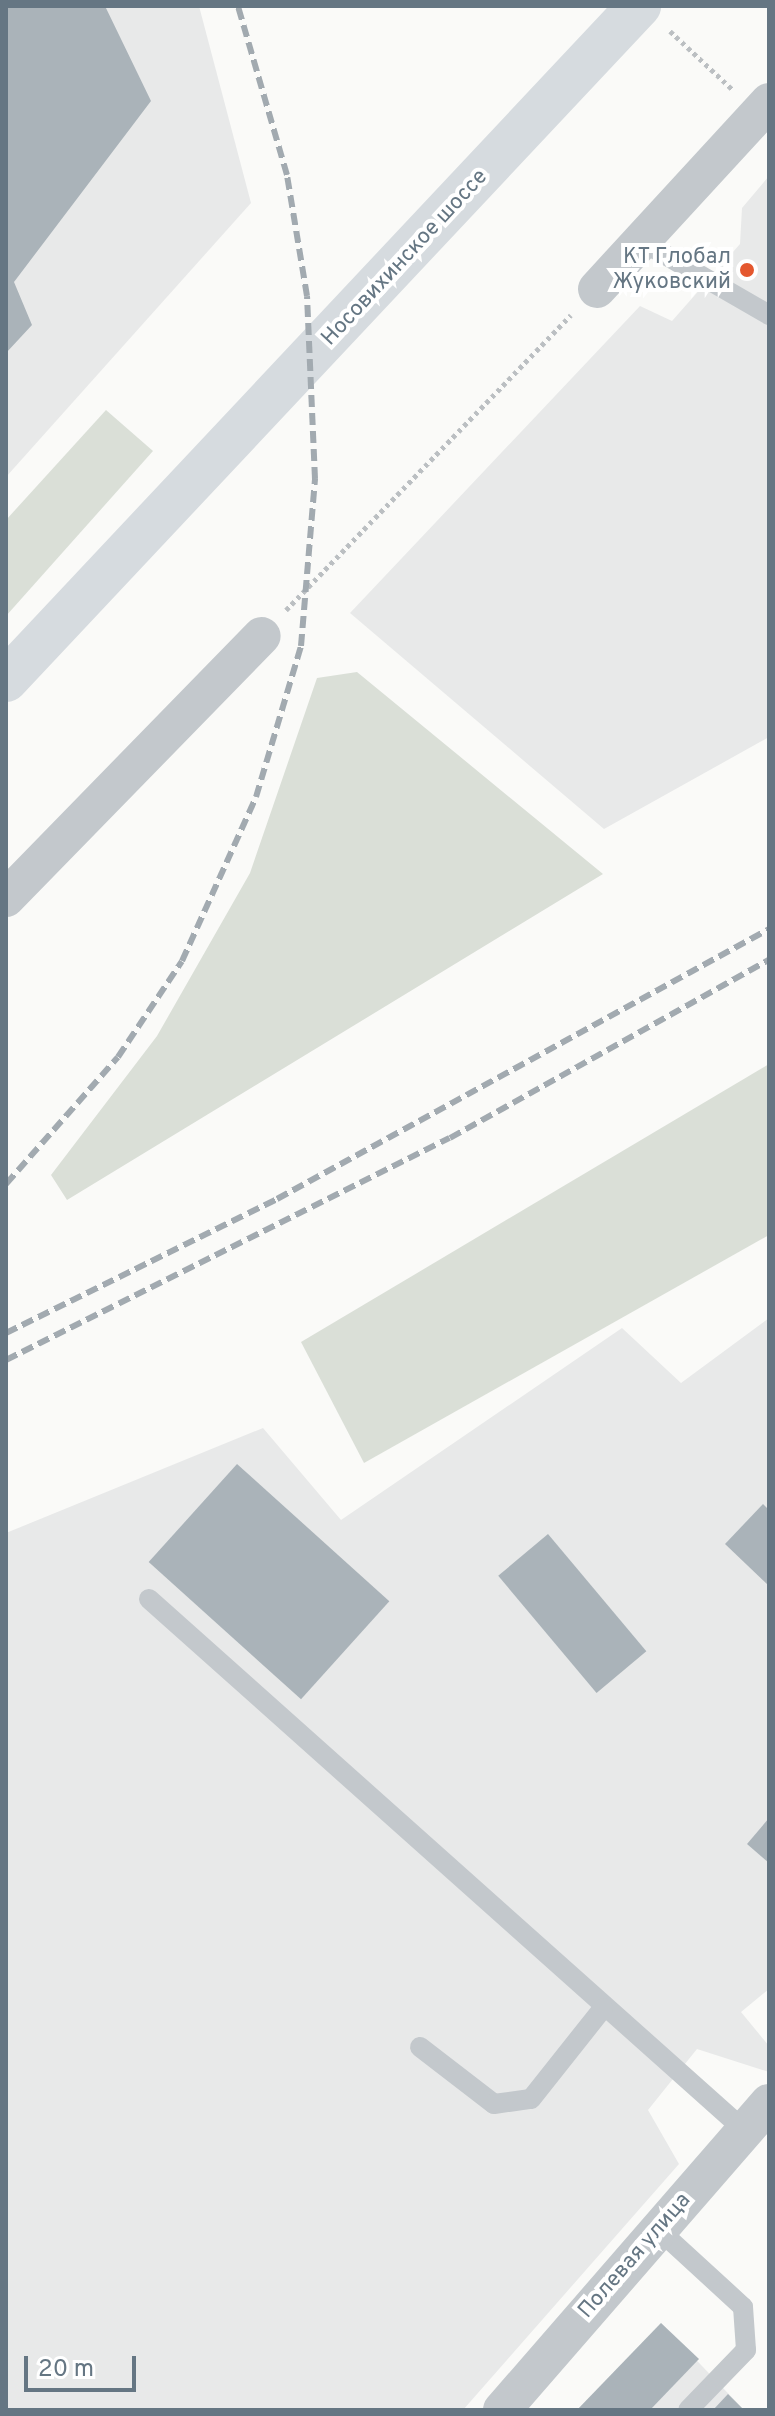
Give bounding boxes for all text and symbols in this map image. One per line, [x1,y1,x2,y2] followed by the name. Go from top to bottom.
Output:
[316,164,494,352] street label: Носовихинское шоссе
[613,244,731,296] place label: КТ Глобал Жуковский
[738,261,756,279] marker: КТ Глобал Жуковский
[573,2188,697,2324] street label: Полевая улица
[28,2340,140,2390] scale bar
[38,2355,94,2385] text: 20 m

